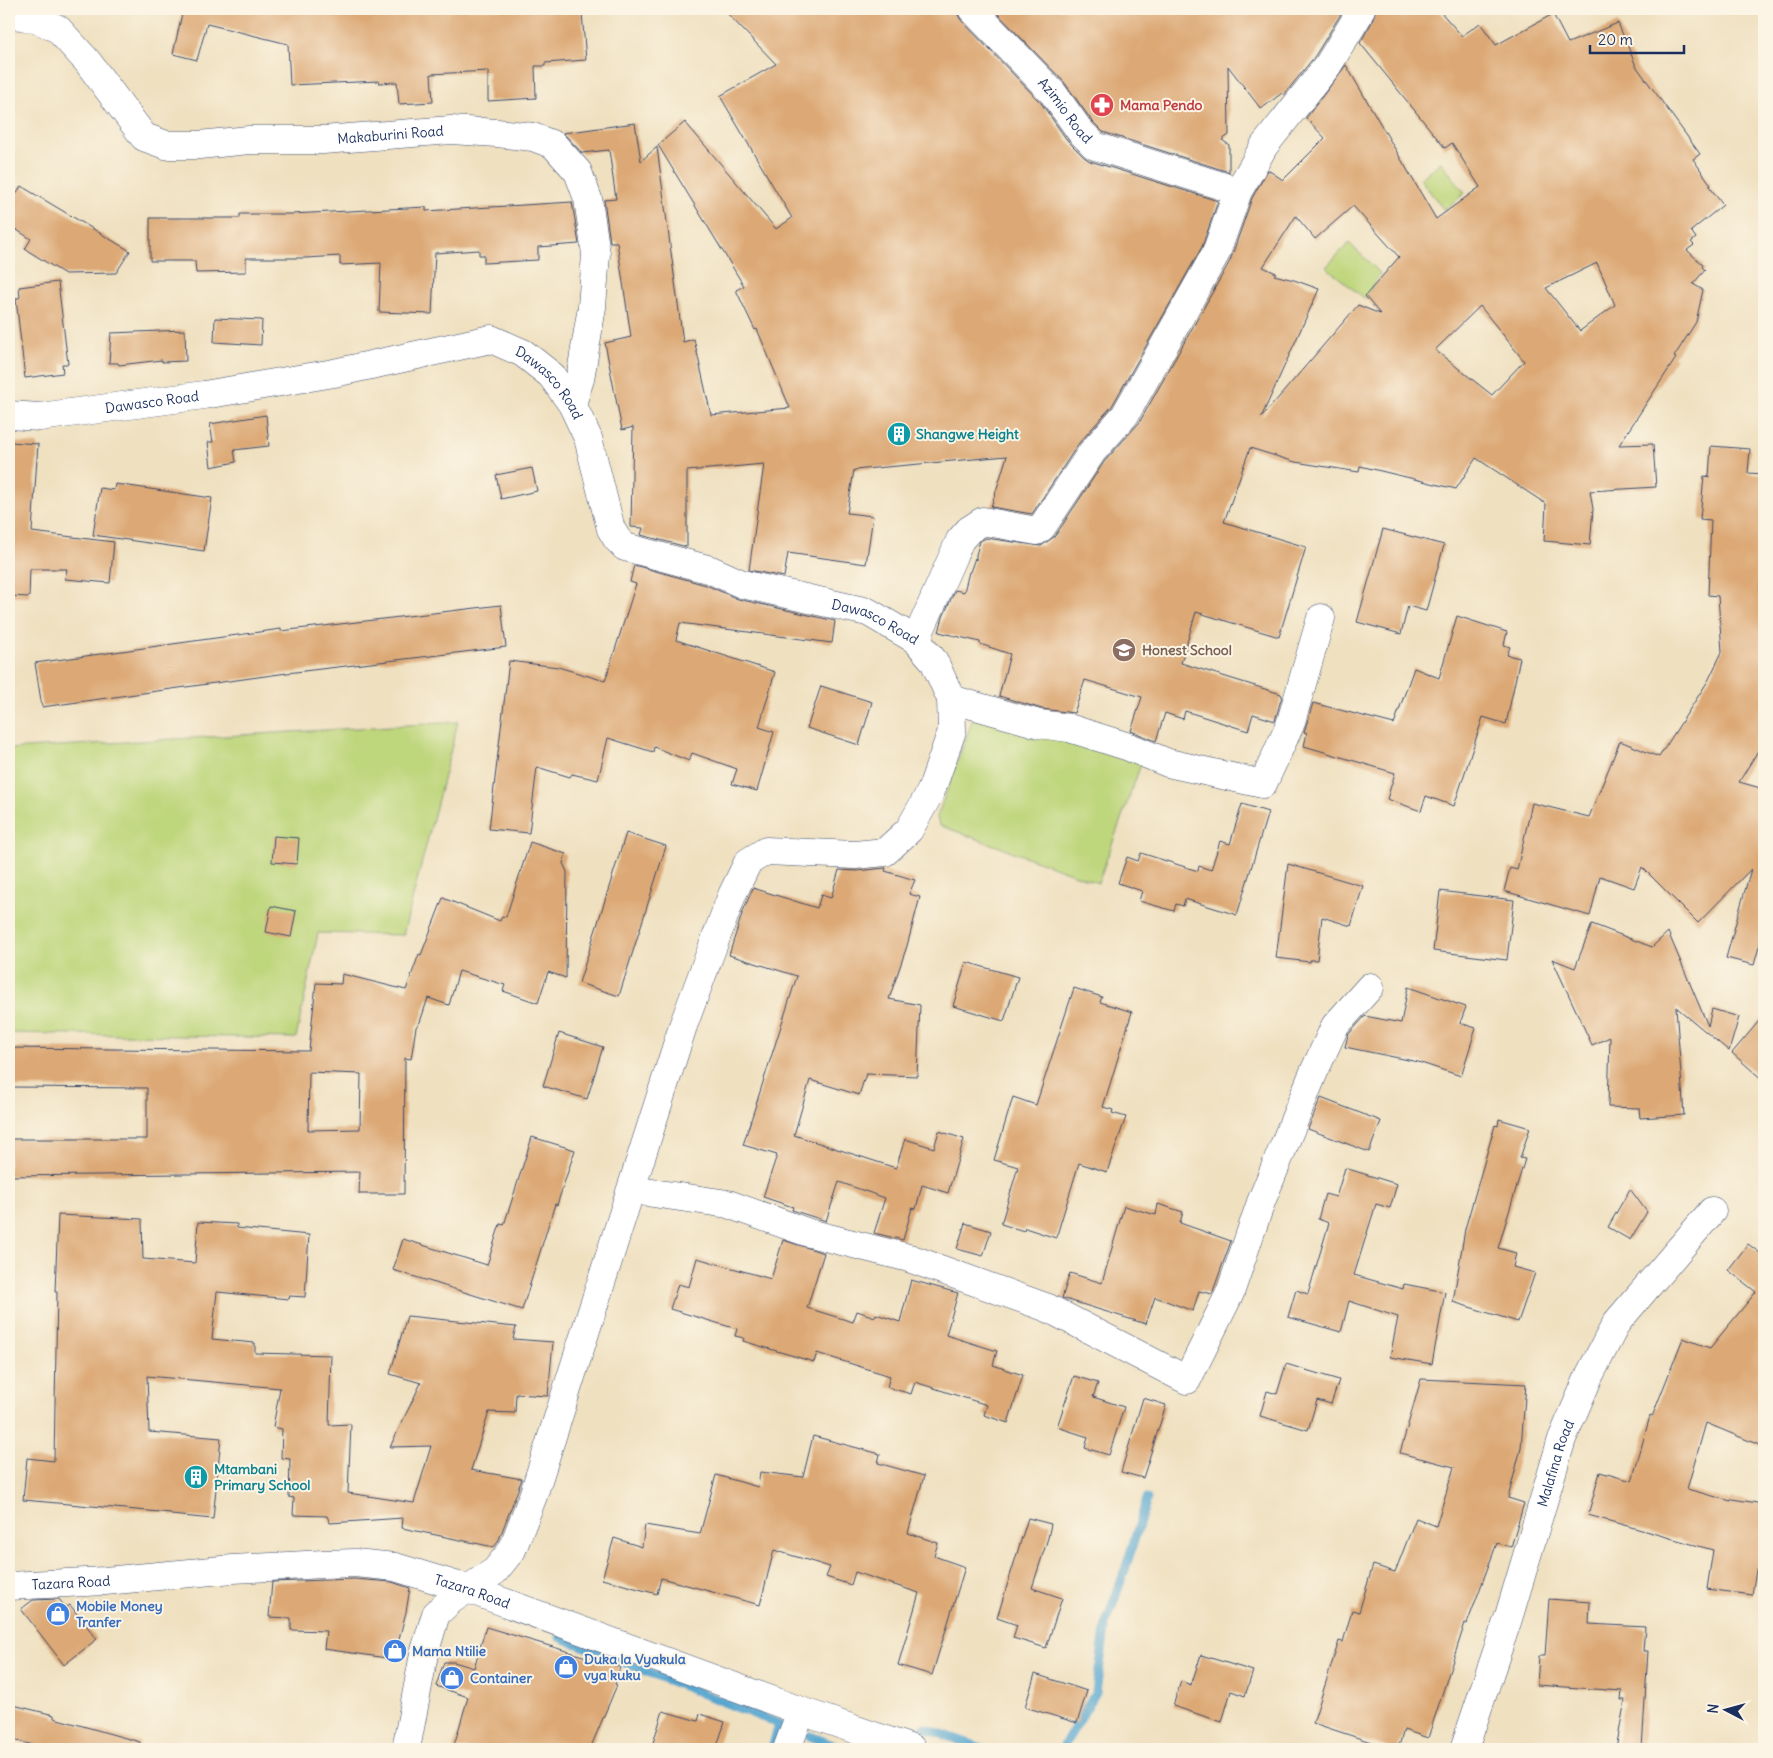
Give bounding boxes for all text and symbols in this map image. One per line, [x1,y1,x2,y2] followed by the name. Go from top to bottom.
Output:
[1590,22,1684,54] scale bar
[1598,30,1633,49] text: 20 m
[1034,74,1096,147] street label: Azimio Road
[1089,92,1115,118] pharmacy icon: Mama Pendo
[1120,96,1203,114] place label: Mama Pendo
[337,122,444,148] street label: Makaburini Road
[513,342,587,422] street label: Dawasco Road
[104,387,200,417] street label: Dawasco Road
[886,421,912,447] building icon: Shangwe Height
[916,425,1019,443] place label: Shangwe Height
[830,595,922,649] street label: Dawasco Road
[1111,637,1137,663] school or university icon: Honest School
[1142,641,1232,659] place label: Honest School
[1533,1417,1578,1509] street label: Malafina Road
[214,1460,310,1494] place label: Mtambani Primary School
[183,1464,209,1490] building icon: Mtambani Primary School
[432,1570,513,1613] street label: Tazara Road
[31,1572,111,1594] street label: Tazara Road
[76,1597,163,1631] place label: Mobile Money Tranfer
[45,1601,71,1627] shop icon: Mobile Money Tranfer
[382,1638,408,1664] shop icon: Mama Ntilie
[412,1642,487,1660] place label: Mama Ntilie
[584,1650,686,1684] place label: Duka la Vyakula vya kuku
[553,1654,579,1680] shop icon: Duka la Vyakula vya kuku
[439,1665,465,1691] shop icon: Container
[470,1669,532,1687] place label: Container
[1700,1686,1750,1736] north arrow
[1704,1703,1723,1714] text: N

